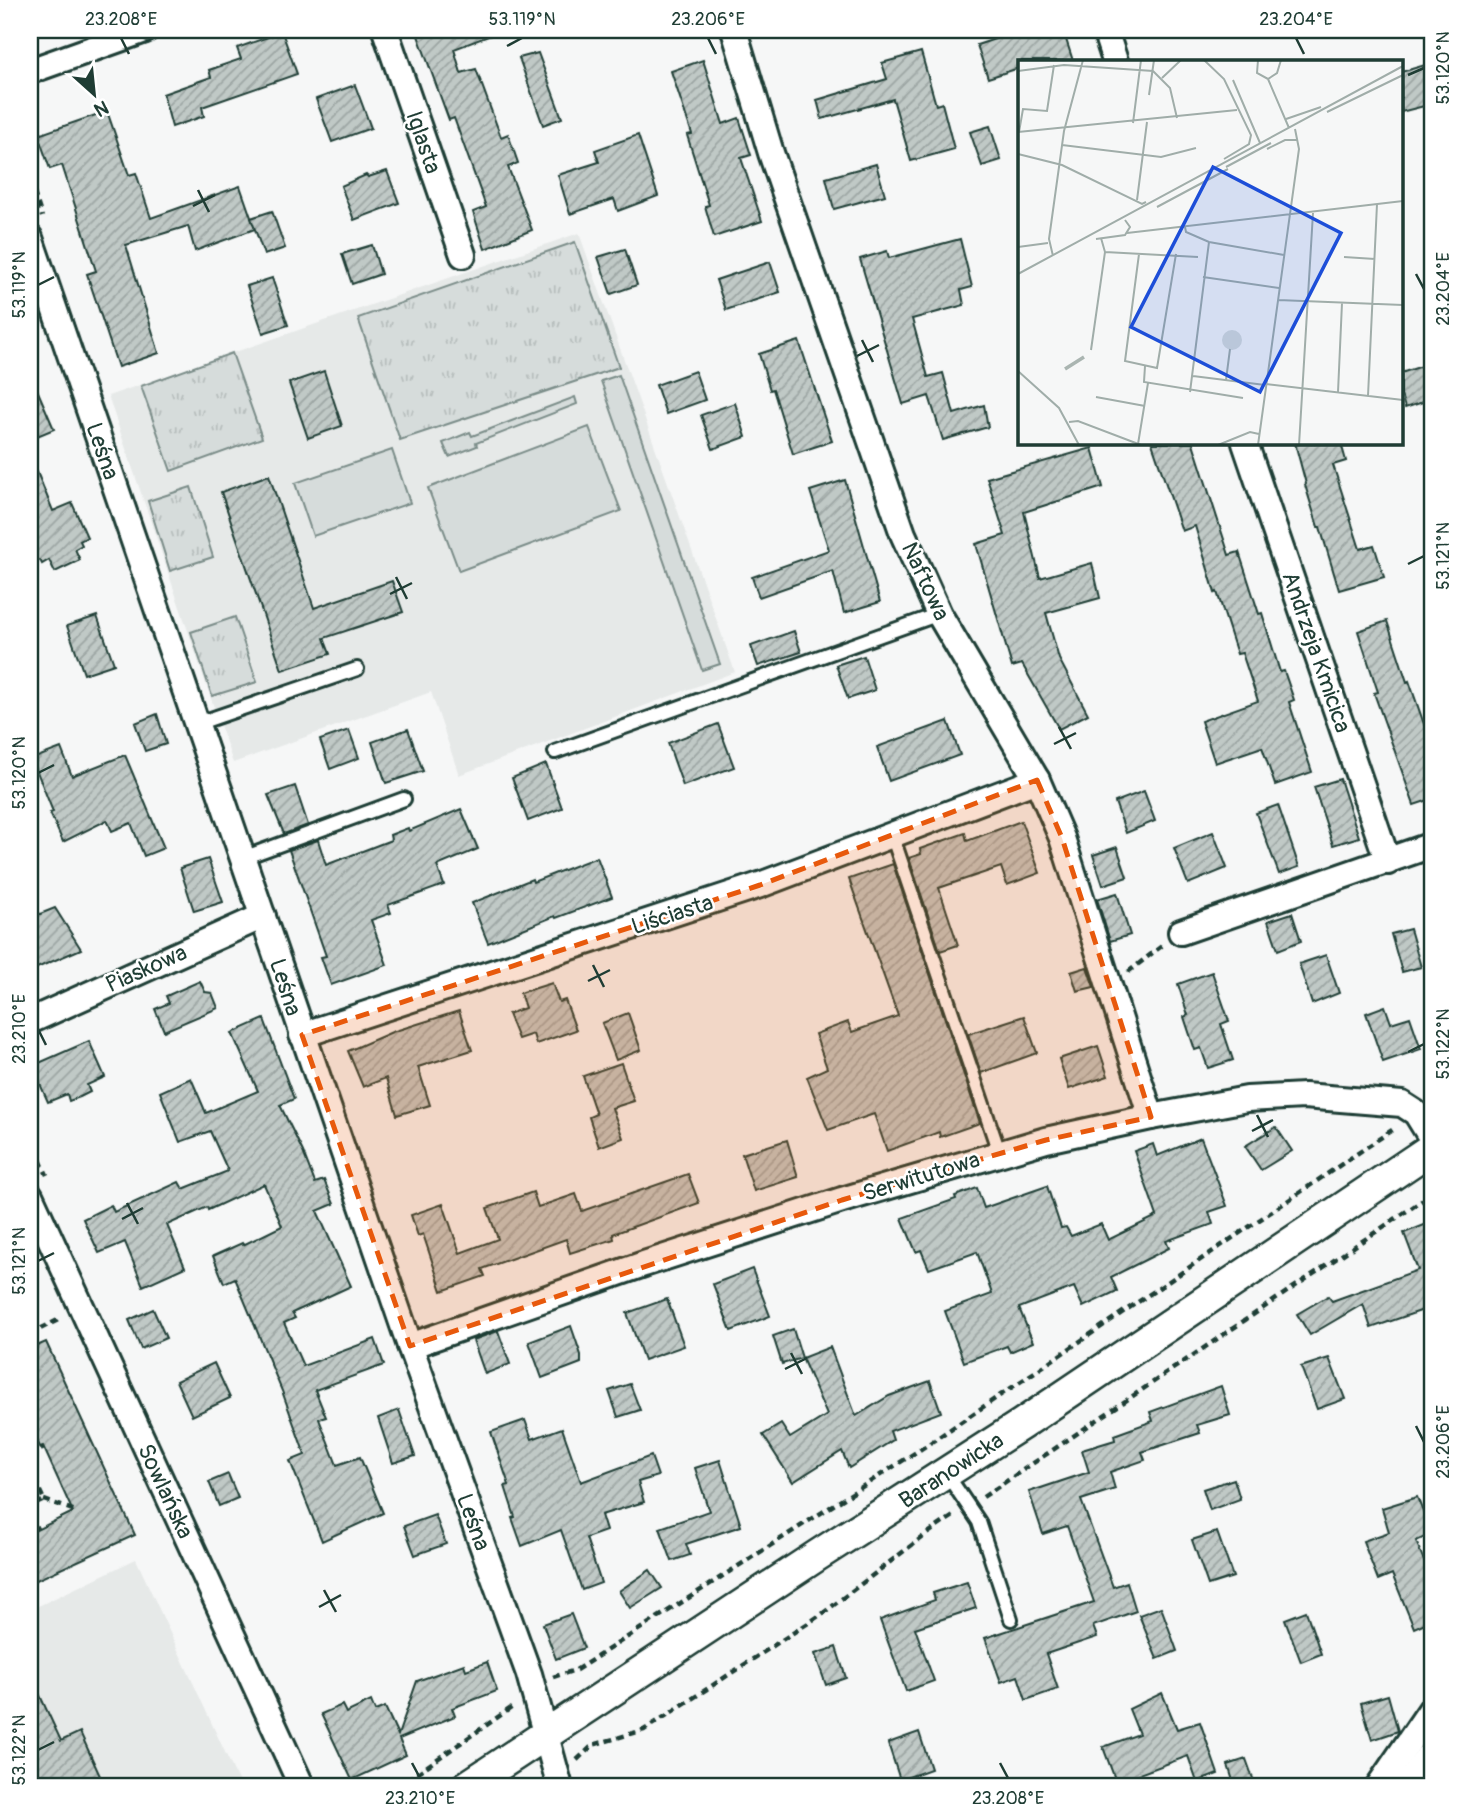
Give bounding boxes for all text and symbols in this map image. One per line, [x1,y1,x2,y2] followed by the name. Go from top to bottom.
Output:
[85,8,157,31] text: 23.208°E
[488,8,556,31] text: 53.119°N
[671,8,745,31] text: 23.206°E
[1259,8,1333,31] text: 23.204°E
[1432,31,1455,105] text: 53.120°N
[60,60,130,130] north arrow
[1018,60,1402,444] inset map
[90,95,112,122] text: N
[399,107,448,177] street label: Iglasta
[8,251,31,319] text: 53.119°N
[1432,252,1455,326] text: 23.204°E
[79,419,126,483] street label: Leśna
[1432,522,1455,590] text: 53.121°N
[895,537,956,625] street label: Naftowa
[1275,568,1358,736] street label: Andrzeja Kmicica
[8,736,31,810] text: 53.120°N
[628,888,717,941] street label: Liściasta
[101,938,191,999] street label: Piaskowa
[263,955,308,1019] street label: Leśna
[8,994,31,1064] text: 23.210°E
[1432,1009,1455,1079] text: 53.122°N
[859,1145,983,1208] street label: Serwitutowa
[8,1227,31,1295] text: 53.121°N
[1432,1405,1455,1479] text: 23.206°E
[893,1426,1009,1515] street label: Baranowicka
[131,1439,200,1543] street label: Sowlańska
[450,1490,497,1555] street label: Leśna
[8,1715,31,1785] text: 53.122°N
[385,1787,455,1810] text: 23.210°E
[972,1787,1044,1810] text: 23.208°E

